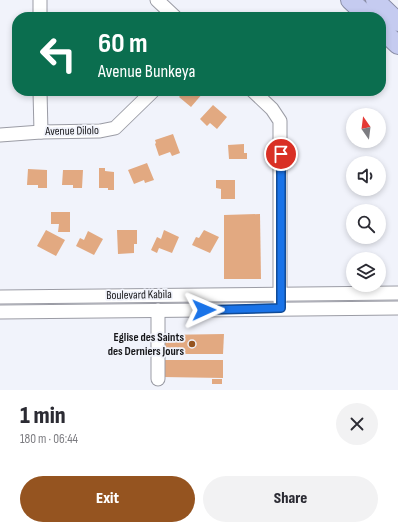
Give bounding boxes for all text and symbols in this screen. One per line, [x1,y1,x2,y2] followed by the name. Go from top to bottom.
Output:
[98,27,147,60] text: 60 m
[32,28,84,80] icon: left
[98,61,195,82] text: Avenue Bunkeya
[346,108,386,148] north arrow
[346,108,386,292] map controls
[44,123,99,139] street label: Avenue Dilolo
[264,137,298,171] pin
[270,143,292,165] icon: arrive
[346,156,386,196] button: sound
[346,204,386,244] button: search
[346,252,386,292] button: layers
[106,287,172,303] street label: Boulevard Kabila
[183,289,225,331] position arrow
[108,330,184,359] place label: Eglise des Saints des Derniers Jours
[187,339,197,349] marker: Eglise des Saints des Derniers Jours
[20,401,66,430] text: 1 min
[336,403,378,445] button: close
[20,431,78,447] text: 180 m · 06:44
[20,476,195,522] button: Exit
[203,476,378,522] button: Share

